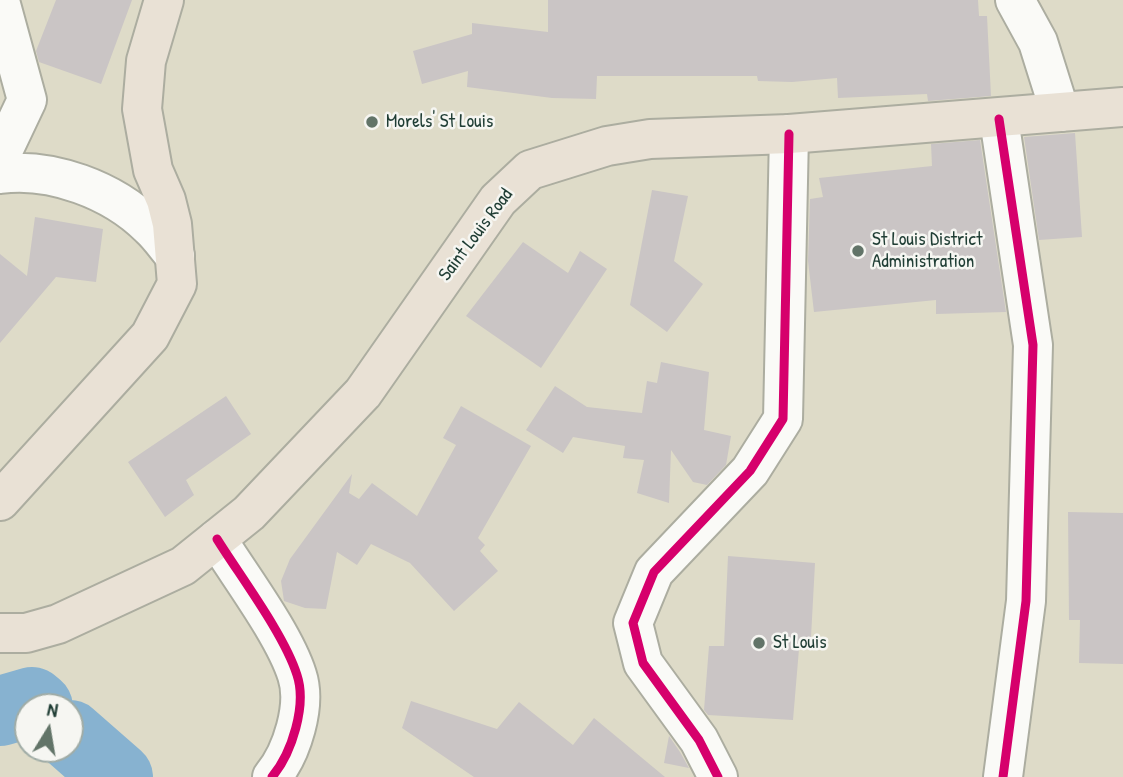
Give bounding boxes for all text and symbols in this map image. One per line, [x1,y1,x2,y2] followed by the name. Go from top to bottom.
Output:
[386,111,493,133] place label: Morels' St Louis
[364,114,380,130] marker: Morels' St Louis
[434,184,518,286] street label: Saint Louis Road
[872,229,983,273] place label: St Louis District Administration
[850,243,866,259] marker: St Louis District Administration
[773,632,827,654] place label: St Louis
[751,635,767,651] marker: St Louis
[14,693,84,763] north arrow
[45,696,60,723] text: N

